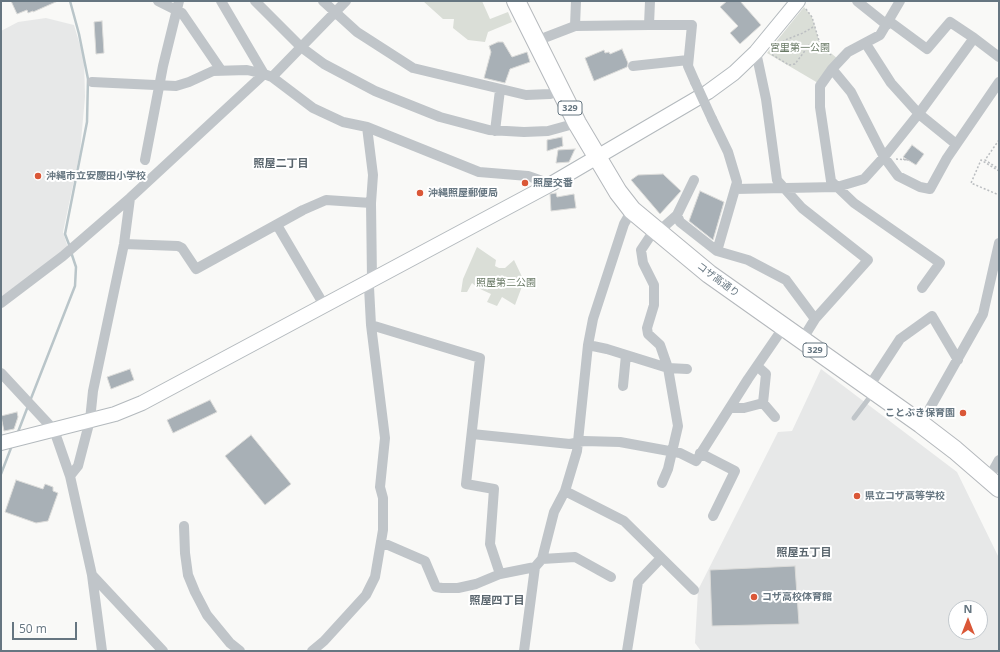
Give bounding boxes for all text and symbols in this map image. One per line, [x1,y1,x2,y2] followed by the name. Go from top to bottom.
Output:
[770,42,830,54] park label: 宮里第一公園
[558,101,582,115] road number: 329
[254,157,308,171] district label: 照屋二丁目
[46,170,146,182] place label: 沖縄市立安慶田小学校
[33,171,43,181] marker: 沖縄市立安慶田小学校
[533,177,573,189] place label: 照屋交番
[520,178,530,188] marker: 照屋交番
[428,187,498,199] place label: 沖縄照屋郵便局
[415,188,425,198] marker: 沖縄照屋郵便局
[694,260,742,300] street label: コザ高通り
[476,277,536,289] park label: 照屋第二公園
[803,343,827,357] road number: 329
[885,407,955,419] place label: ことぶき保育園
[958,408,968,418] marker: ことぶき保育園
[865,490,945,502] place label: 県立コザ高等学校
[852,491,862,501] marker: 県立コザ高等学校
[777,546,831,560] district label: 照屋五丁目
[762,591,832,603] place label: コザ高校体育館
[749,592,759,602] marker: コザ高校体育館
[470,594,524,608] district label: 照屋四丁目
[948,600,988,640] north arrow
[964,601,972,616] text: N
[14,614,79,640] scale bar
[19,620,47,637] text: 50 m

